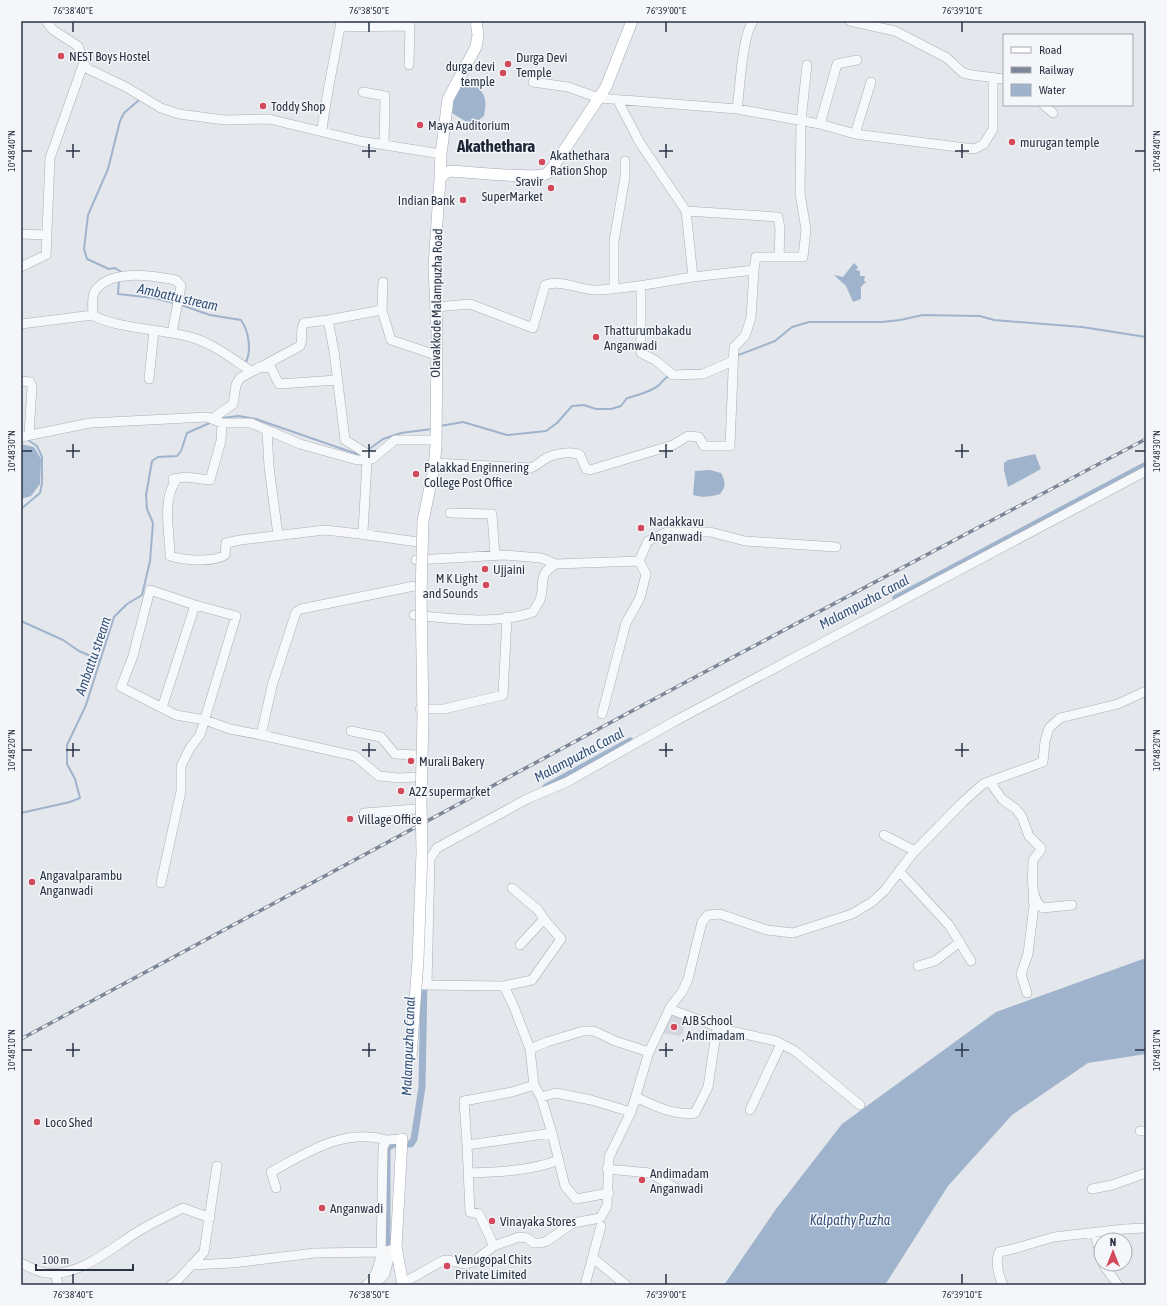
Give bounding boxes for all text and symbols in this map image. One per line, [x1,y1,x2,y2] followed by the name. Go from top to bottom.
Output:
[53,5,94,16] text: 76°38'40"E
[349,5,390,16] text: 76°38'50"E
[646,5,687,16] text: 76°39'00"E
[942,5,983,16] text: 76°39'10"E
[1003,34,1133,106] legend
[1039,43,1062,57] text: Road
[69,49,151,64] place label: NEST Boys Hostel
[516,50,568,80] place label: Durga Devi Temple
[56,51,66,61] marker: NEST Boys Hostel
[446,59,495,89] place label: durga devi temple
[503,59,513,69] marker: Durga Devi Temple
[1039,63,1074,77] text: Railway
[498,68,508,78] marker: durga devi temple
[1039,83,1066,97] text: Water
[271,99,326,114] place label: Toddy Shop
[258,101,268,111] marker: Toddy Shop
[428,118,510,133] place label: Maya Auditorium
[415,120,425,130] marker: Maya Auditorium
[6,130,17,172] text: 10°48'40"N
[1151,130,1162,172] text: 10°48'40"N
[1020,135,1100,150] place label: murugan temple
[456,136,535,156] district label: Akathethara
[1007,137,1017,147] marker: murugan temple
[550,148,610,178] place label: Akathethara Ration Shop
[537,157,547,167] marker: Akathethara Ration Shop
[482,174,543,204] place label: Sravir SuperMarket
[546,183,556,193] marker: Sravir SuperMarket
[398,193,455,208] place label: Indian Bank
[458,195,468,205] marker: Indian Bank
[428,228,445,378] street label: Olavakkode Malampuzha Road
[135,280,220,314] water label: Ambattu stream
[604,323,691,353] place label: Thatturumbakadu Anganwadi
[591,332,601,342] marker: Thatturumbakadu Anganwadi
[6,430,17,472] text: 10°48'30"N
[1151,430,1162,472] text: 10°48'30"N
[424,460,529,490] place label: Palakkad Enginnering College Post Office
[411,469,421,479] marker: Palakkad Enginnering College Post Office
[649,514,704,544] place label: Nadakkavu Anganwadi
[636,523,646,533] marker: Nadakkavu Anganwadi
[493,562,525,577] place label: Ujjaini
[480,564,490,574] marker: Ujjaini
[423,571,478,601] place label: M K Light and Sounds
[816,571,912,632] water label: Malampuzha Canal
[481,580,491,590] marker: M K Light and Sounds
[72,615,114,698] water label: Ambattu stream
[531,724,627,785] water label: Malampuzha Canal
[6,729,17,771] text: 10°48'20"N
[1151,729,1162,771] text: 10°48'20"N
[419,754,485,769] place label: Murali Bakery
[406,756,416,766] marker: Murali Bakery
[409,784,490,799] place label: A2Z supermarket
[396,786,406,796] marker: A2Z supermarket
[358,812,422,827] place label: Village Office
[345,814,355,824] marker: Village Office
[40,868,122,898] place label: Angavalparambu Anganwadi
[27,877,37,887] marker: Angavalparambu Anganwadi
[398,996,418,1096] water label: Malampuzha Canal
[682,1013,745,1043] place label: AJB School , Andimadam
[669,1022,679,1032] marker: AJB School , Andimadam
[6,1029,17,1071] text: 10°48'10"N
[1151,1029,1162,1071] text: 10°48'10"N
[45,1115,93,1130] place label: Loco Shed
[32,1117,42,1127] marker: Loco Shed
[650,1166,709,1196] place label: Andimadam Anganwadi
[637,1175,647,1185] marker: Andimadam Anganwadi
[330,1201,383,1216] place label: Anganwadi
[317,1203,327,1213] marker: Anganwadi
[810,1212,891,1228] water label: Kalpathy Puzha
[500,1214,576,1229] place label: Vinayaka Stores
[487,1216,497,1226] marker: Vinayaka Stores
[1093,1232,1133,1272] north arrow
[1110,1236,1116,1248] text: N
[36,1246,133,1272] scale bar
[455,1252,532,1282] place label: Venugopal Chits Private Limited
[42,1253,69,1267] text: 100 m
[442,1261,452,1271] marker: Venugopal Chits Private Limited
[53,1289,94,1300] text: 76°38'40"E
[349,1289,390,1300] text: 76°38'50"E
[646,1289,687,1300] text: 76°39'00"E
[942,1289,983,1300] text: 76°39'10"E

